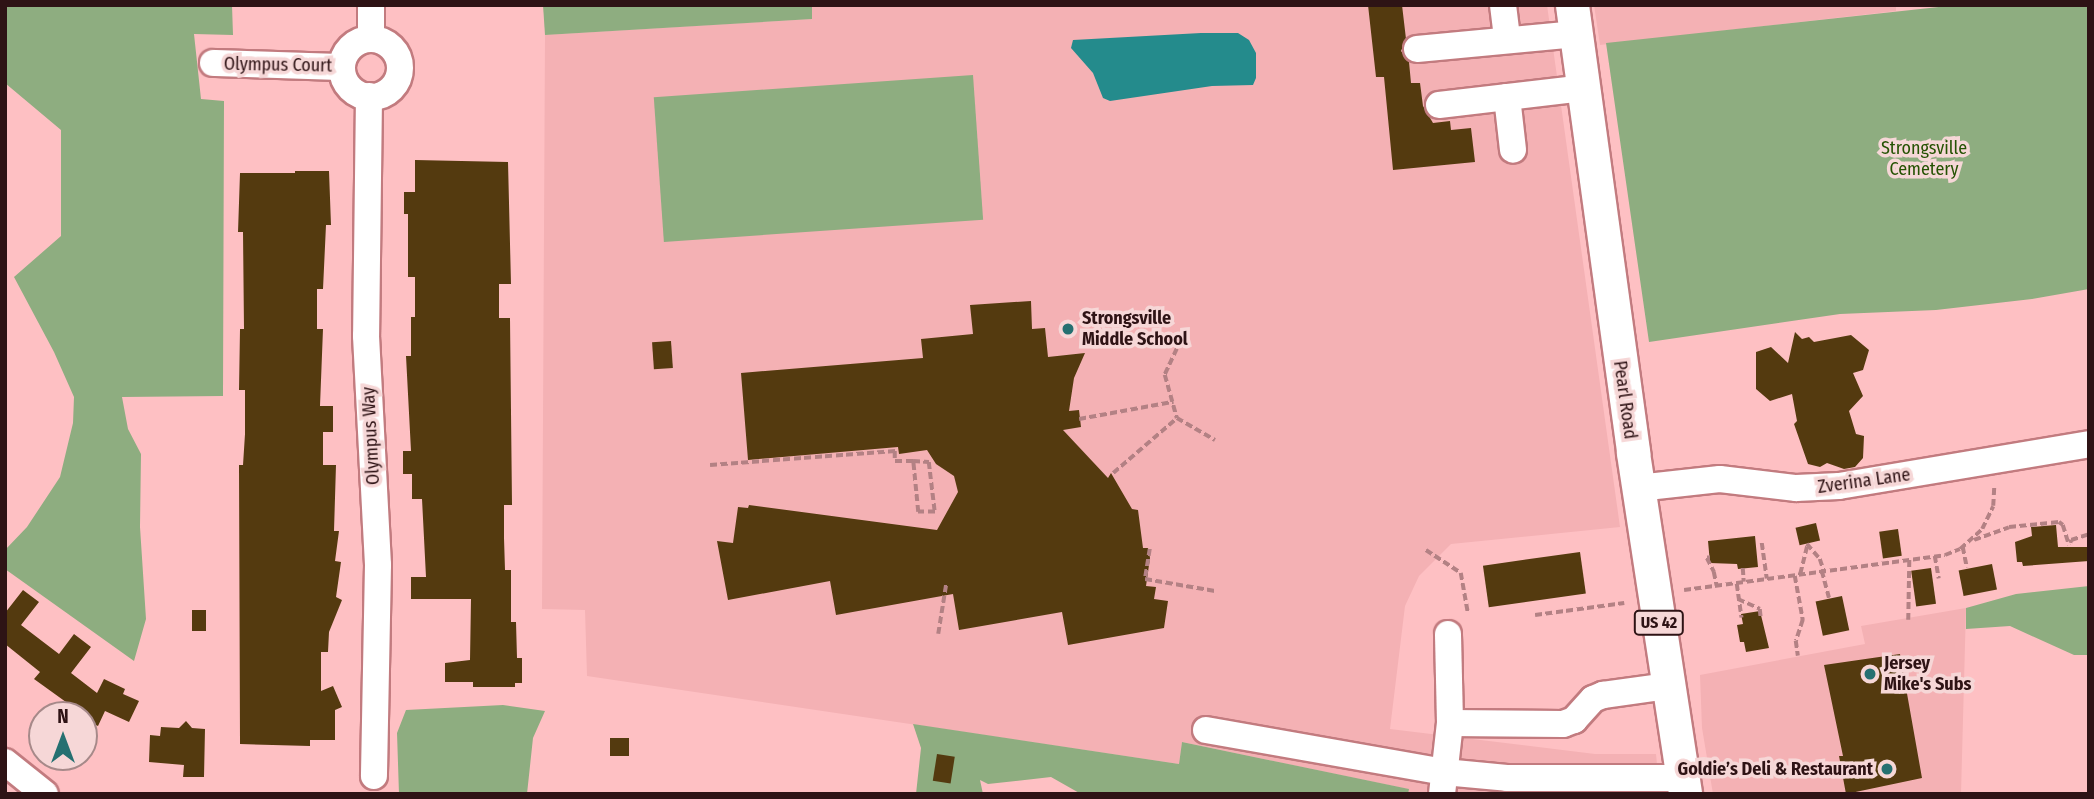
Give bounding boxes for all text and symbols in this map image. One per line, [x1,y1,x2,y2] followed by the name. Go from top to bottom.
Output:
[224,53,332,77] street label: Olympus Court
[1881,138,1967,180] park label: Strongsville Cemetery
[1082,308,1188,350] place label: Strongsville Middle School
[1060,321,1076,337] marker: Strongsville Middle School
[1609,359,1641,441] street label: Pearl Road
[358,386,384,486] street label: Olympus Way
[1816,464,1912,498] street label: Zverina Lane
[1633,610,1685,636] road number: US 42
[1884,653,1971,696] place label: Jersey Mike's Subs
[1862,666,1878,682] marker: Jersey Mike's Subs
[28,701,98,771] north arrow
[57,705,69,728] text: N
[1678,758,1873,780] place label: Goldie’s Deli & Restaurant
[1879,761,1895,777] marker: Goldie’s Deli & Restaurant

